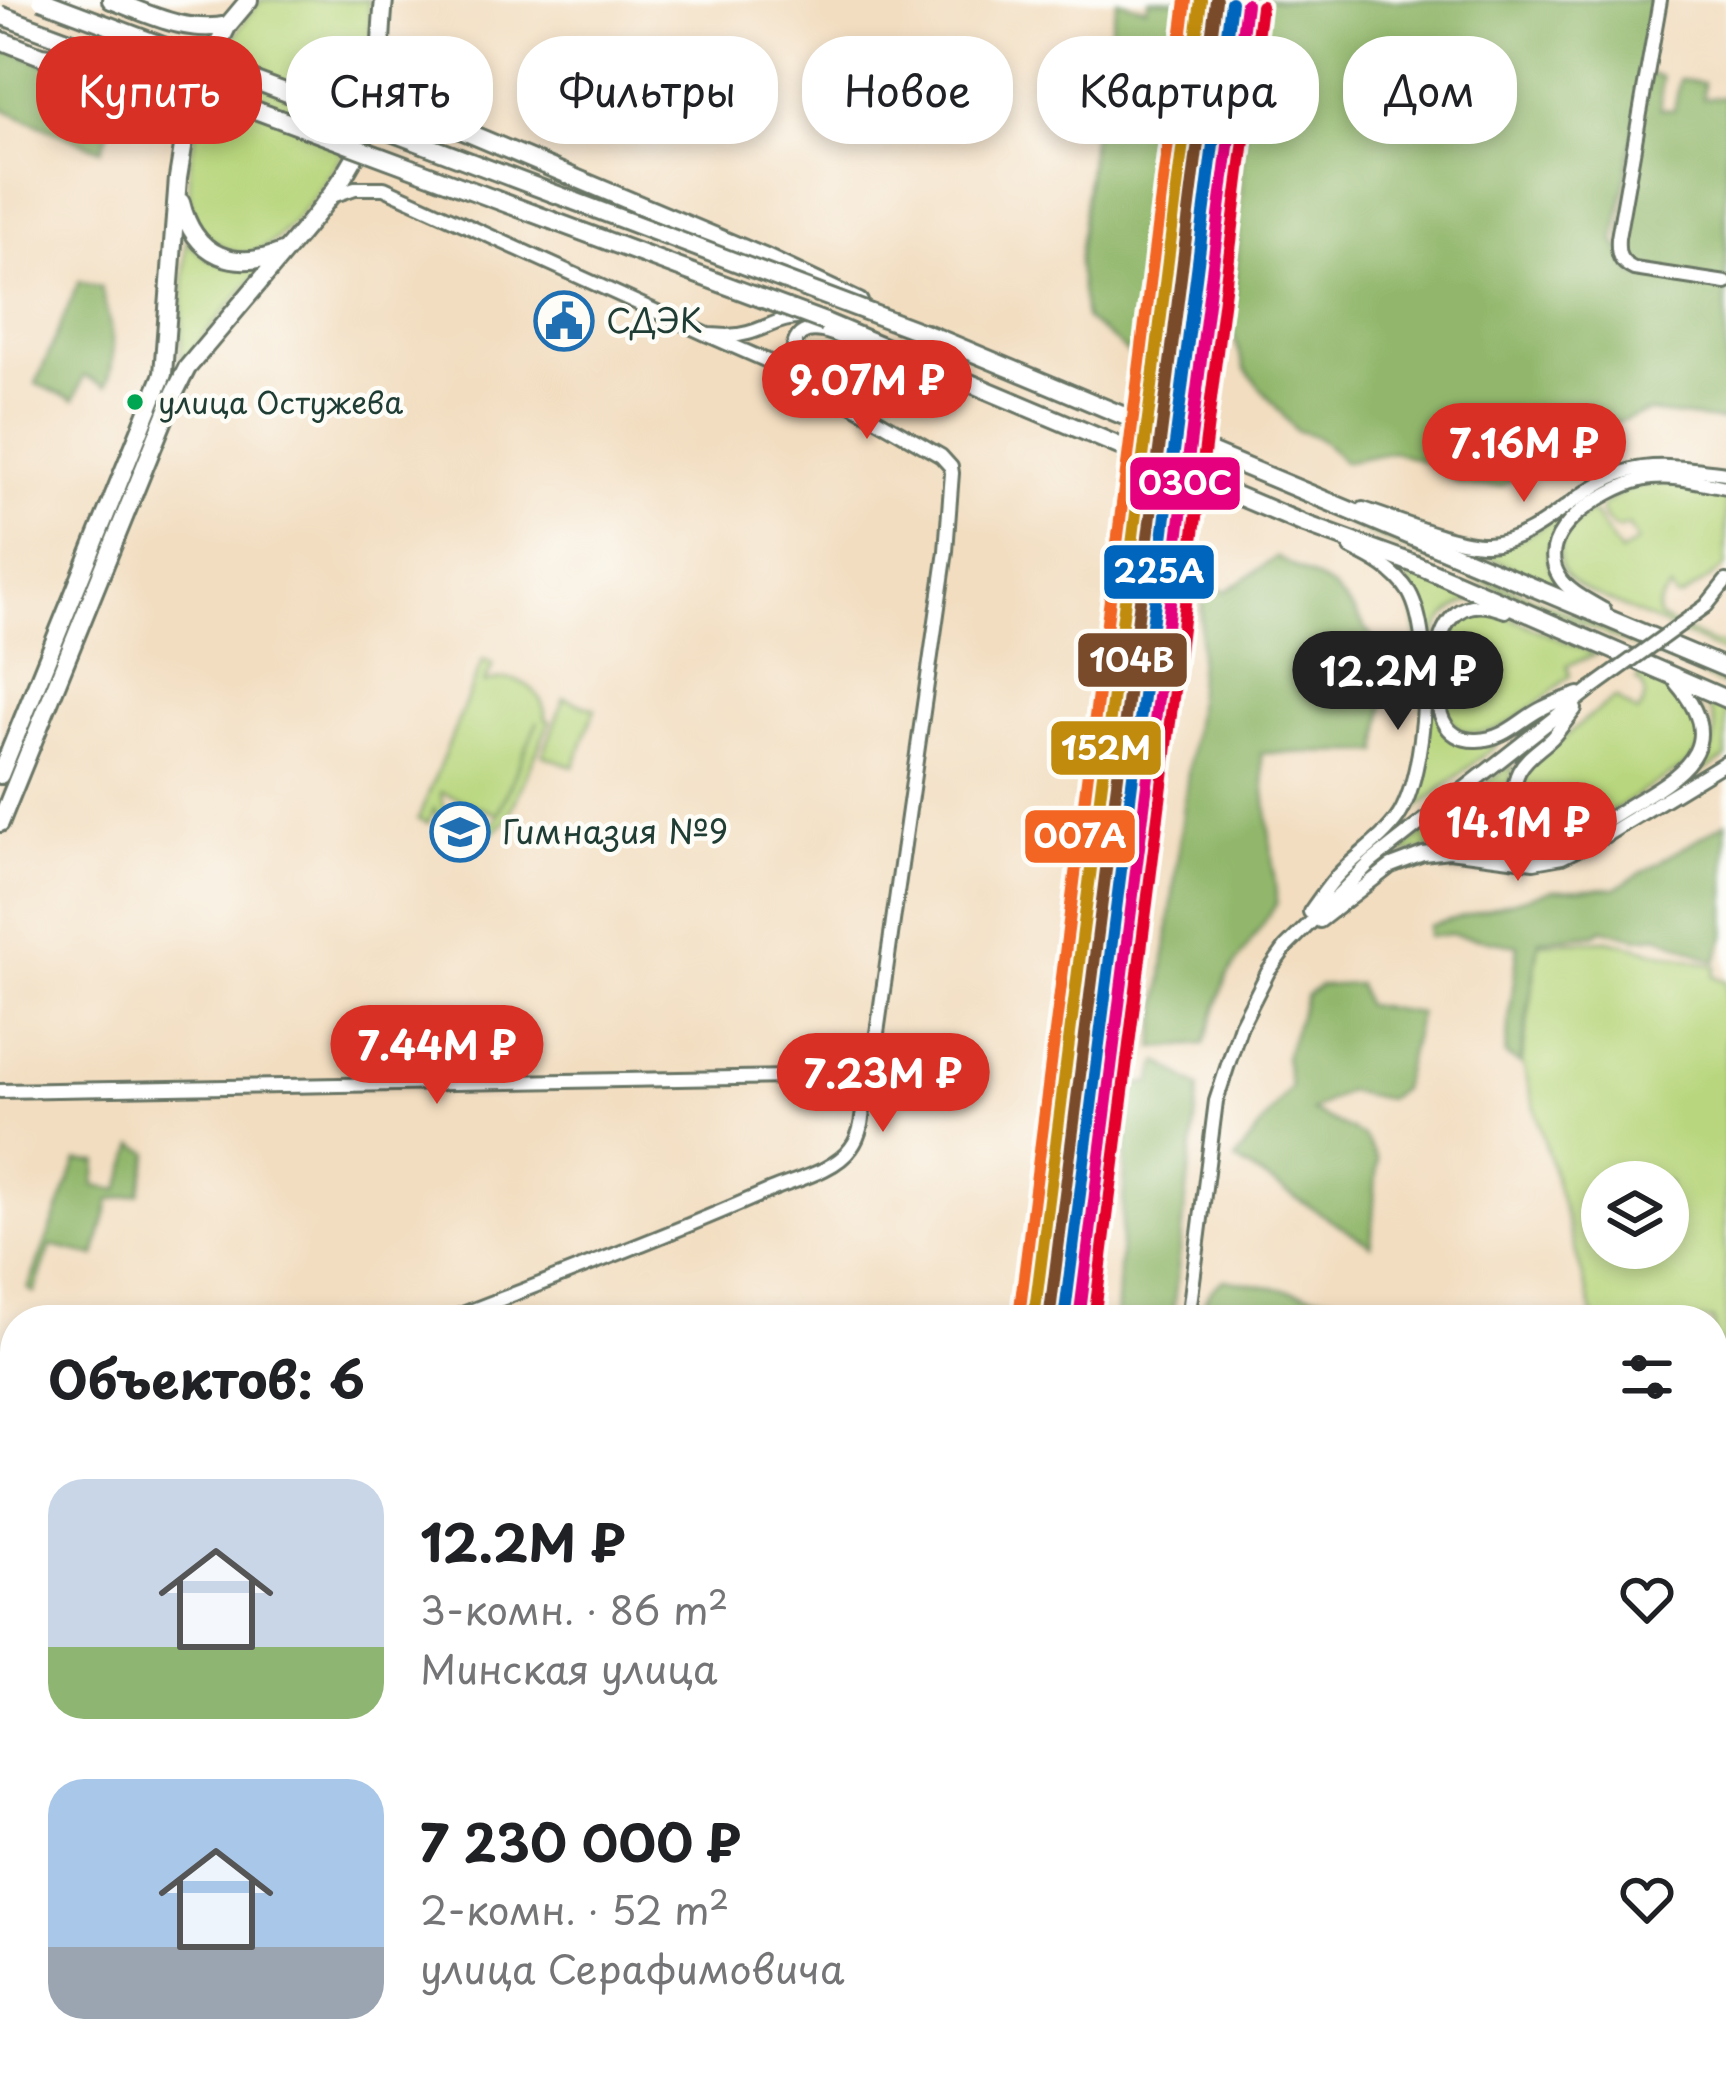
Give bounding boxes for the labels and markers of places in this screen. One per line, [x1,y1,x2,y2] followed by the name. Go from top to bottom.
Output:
[533,290,595,352] public building icon: СДЭК
[606,294,703,344] place label: СДЭК
[756,340,978,442] pin: 9.07M ₽
[158,379,403,424] place label: улица Остужева
[124,391,146,413] marker: улица Остужева
[1413,403,1635,505] pin: 7.16M ₽
[1287,631,1509,733] pin: 12.2M ₽
[1407,782,1629,884] pin: 14.1M ₽
[429,801,491,863] school or university icon: Гимназия №9
[502,805,728,855] place label: Гимназия №9
[326,1005,548,1107] pin: 7.44M ₽
[772,1033,994,1135] pin: 7.23M ₽

